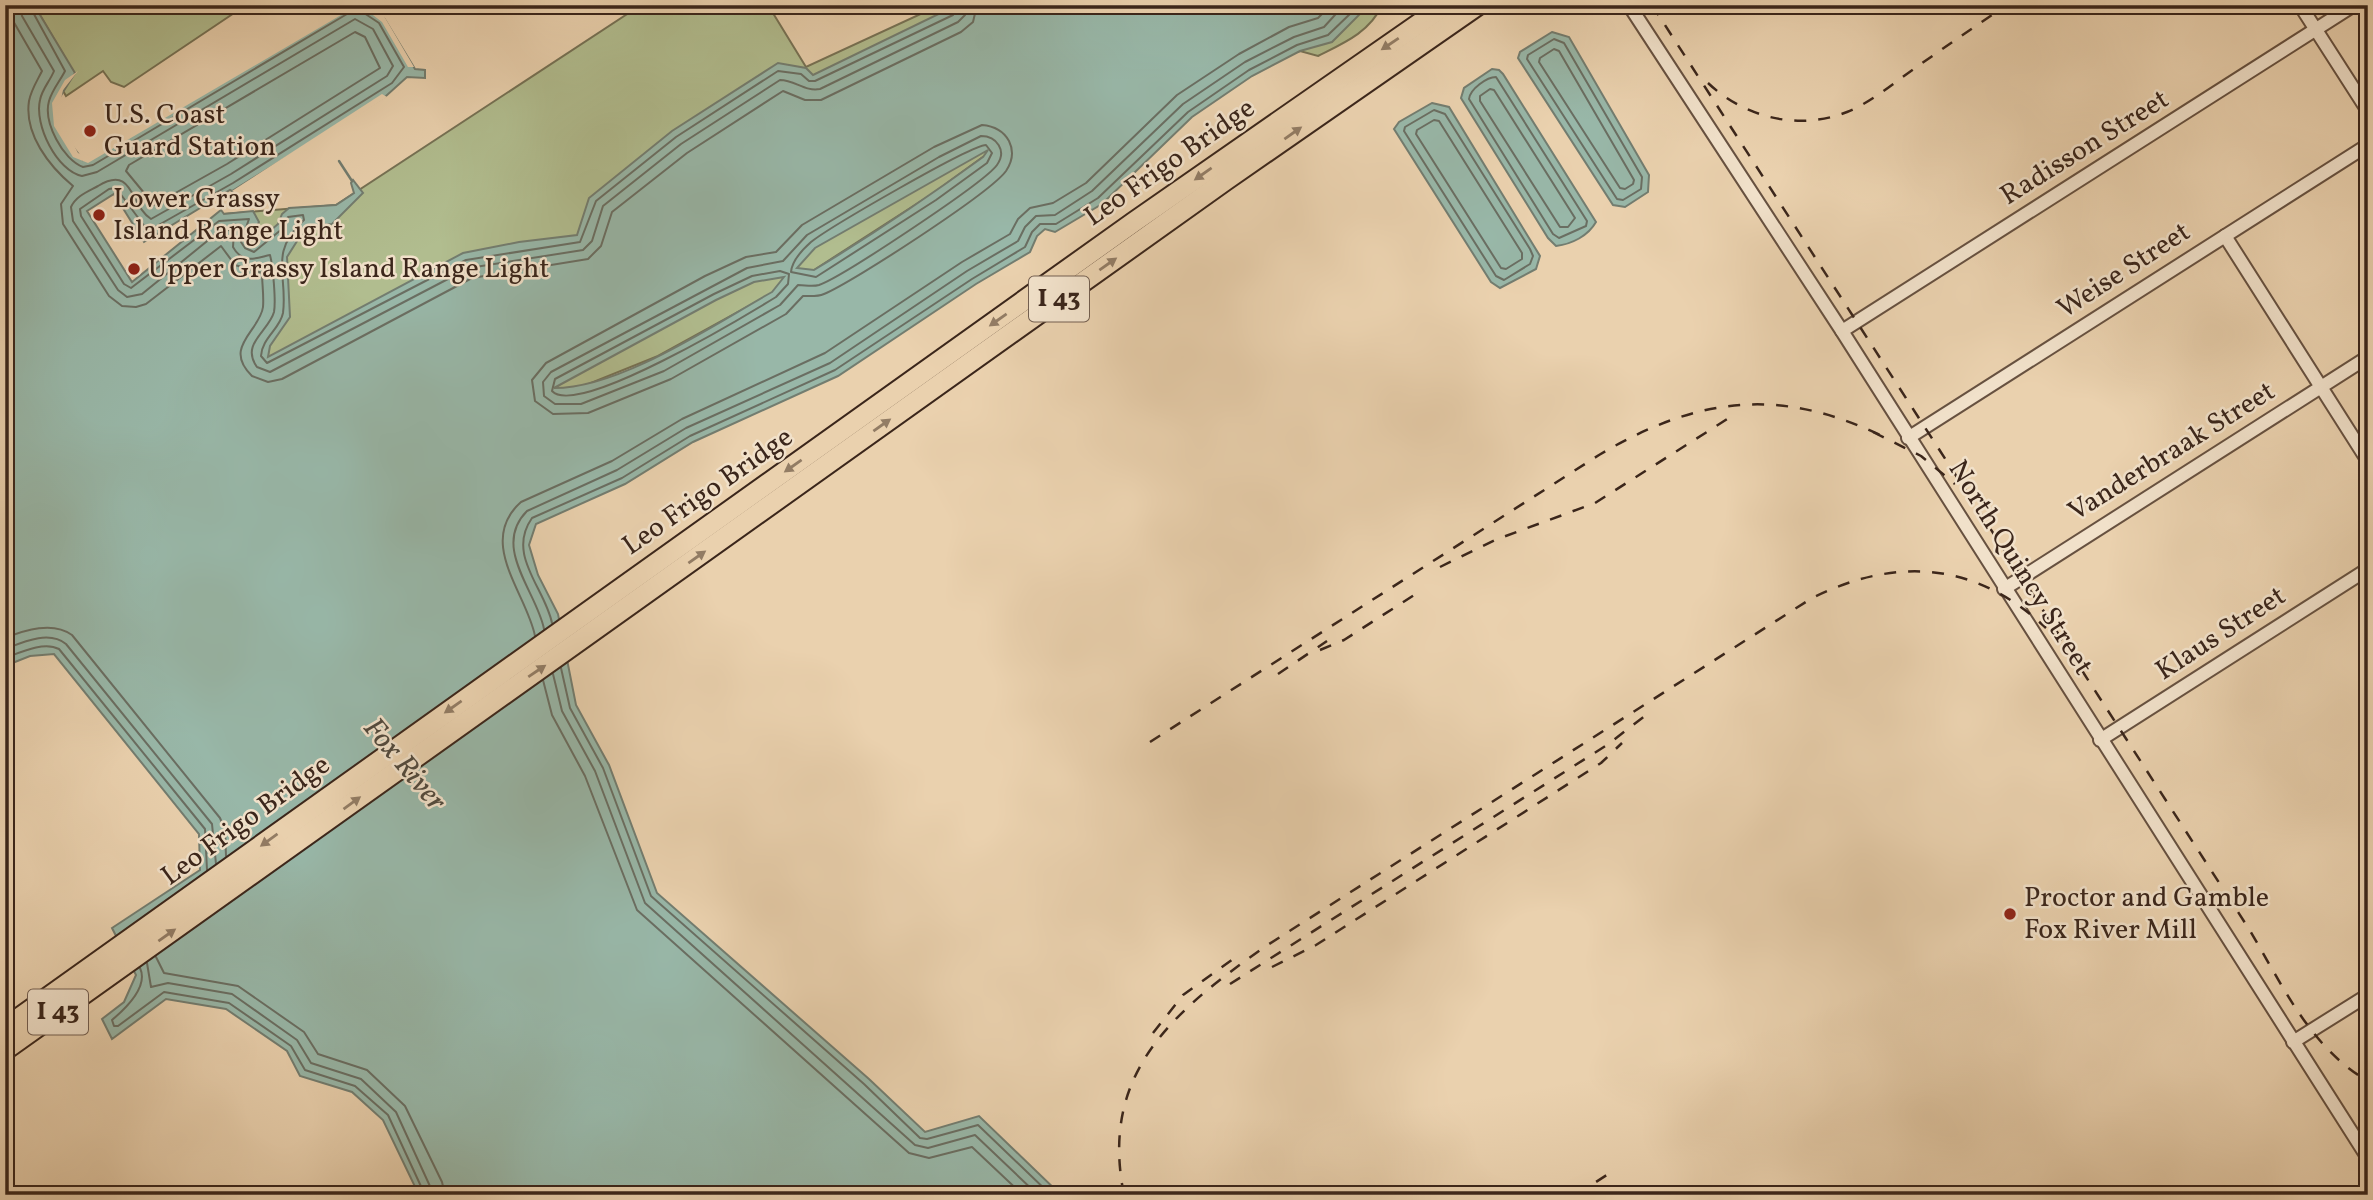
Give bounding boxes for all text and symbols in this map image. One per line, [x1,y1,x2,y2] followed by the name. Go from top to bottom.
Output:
[1381,37,1399,51] one-way arrow
[1993,81,2177,215] street label: Radisson Street
[1077,90,1263,236] street label: Leo Frigo Bridge
[104,96,276,167] place label: U.S. Coast Guard Station
[82,123,98,139] marker: U.S. Coast Guard Station
[1284,126,1302,140] one-way arrow
[1194,167,1212,181] one-way arrow
[113,180,343,251] place label: Lower Grassy Island Range Light
[91,207,107,223] marker: Lower Grassy Island Range Light
[2050,213,2198,329] street label: Weise Street
[148,250,549,289] place label: Upper Grassy Island Range Light
[1099,258,1117,272] one-way arrow
[126,261,142,277] marker: Upper Grassy Island Range Light
[1029,276,1089,322] road number: I 43
[989,313,1007,327] one-way arrow
[2061,373,2283,531] street label: Vanderbraak Street
[873,418,891,432] one-way arrow
[615,419,801,565] street label: Leo Frigo Bridge
[1938,453,2102,683] street label: North Quincy Street
[784,459,802,473] one-way arrow
[688,550,706,564] one-way arrow
[2148,577,2294,691] street label: Klaus Street
[528,665,547,678] one-way arrow
[444,700,462,714] one-way arrow
[352,709,456,821] water label: Fox River
[154,746,338,896] street label: Leo Frigo Bridge
[343,796,361,810] one-way arrow
[260,833,278,847] one-way arrow
[2024,879,2269,950] place label: Proctor and Gamble Fox River Mill
[2002,906,2018,922] marker: Proctor and Gamble Fox River Mill
[158,928,176,942] one-way arrow
[28,990,88,1035] road number: I 43

